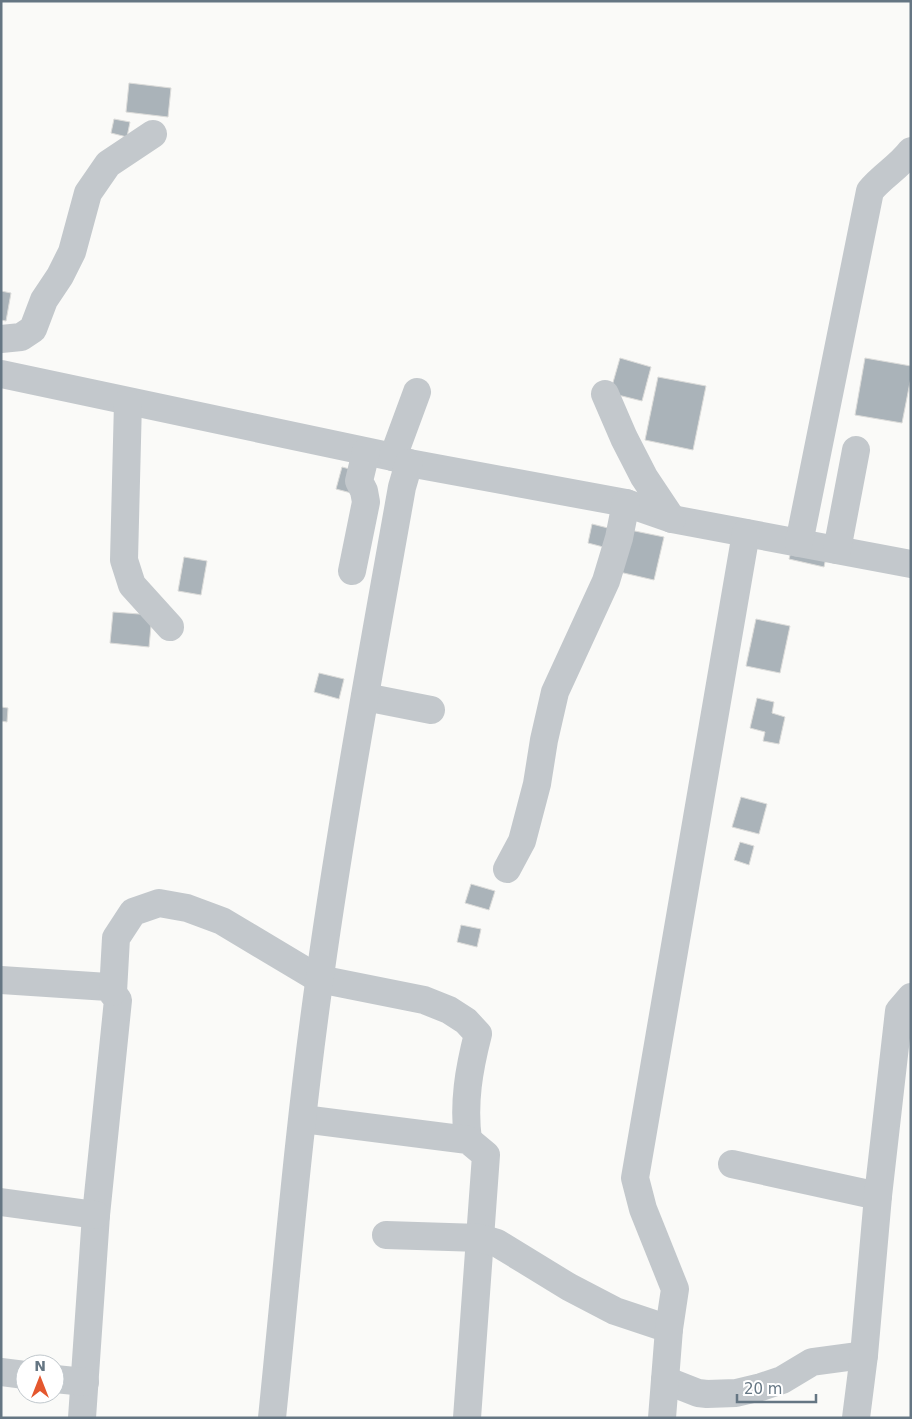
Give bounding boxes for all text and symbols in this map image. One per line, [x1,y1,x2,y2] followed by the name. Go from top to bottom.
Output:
[15,1354,65,1404] north arrow
[34,1358,46,1374] text: N
[737,1372,816,1404] scale bar
[744,1380,782,1398] text: 20 m

